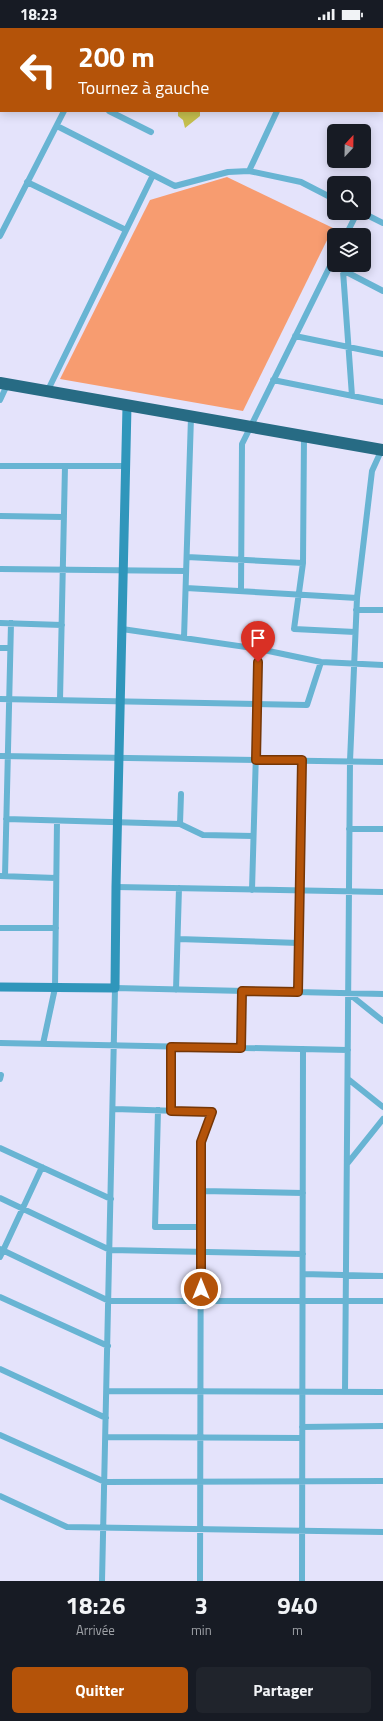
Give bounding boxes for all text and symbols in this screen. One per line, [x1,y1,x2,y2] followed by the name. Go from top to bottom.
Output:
[20,3,57,26] text: 18:23
[78,35,155,78] text: 200 m
[12,44,64,96] icon: left
[78,74,209,101] text: Tournez à gauche
[327,124,371,168] north arrow
[327,124,371,272] map controls
[327,176,371,220] button: search
[327,228,371,272] button: layers
[241,621,275,662] pin
[247,627,269,649] icon: arrive
[180,1268,222,1310] position arrow
[66,1587,125,1623] text: 18:26
[195,1587,208,1623] text: 3
[277,1587,317,1623] text: 940
[76,1620,115,1640] text: Arrivée
[191,1620,212,1640] text: min
[292,1620,303,1640] text: m
[12,1667,188,1713] button: Quitter
[196,1667,371,1713] button: Partager

